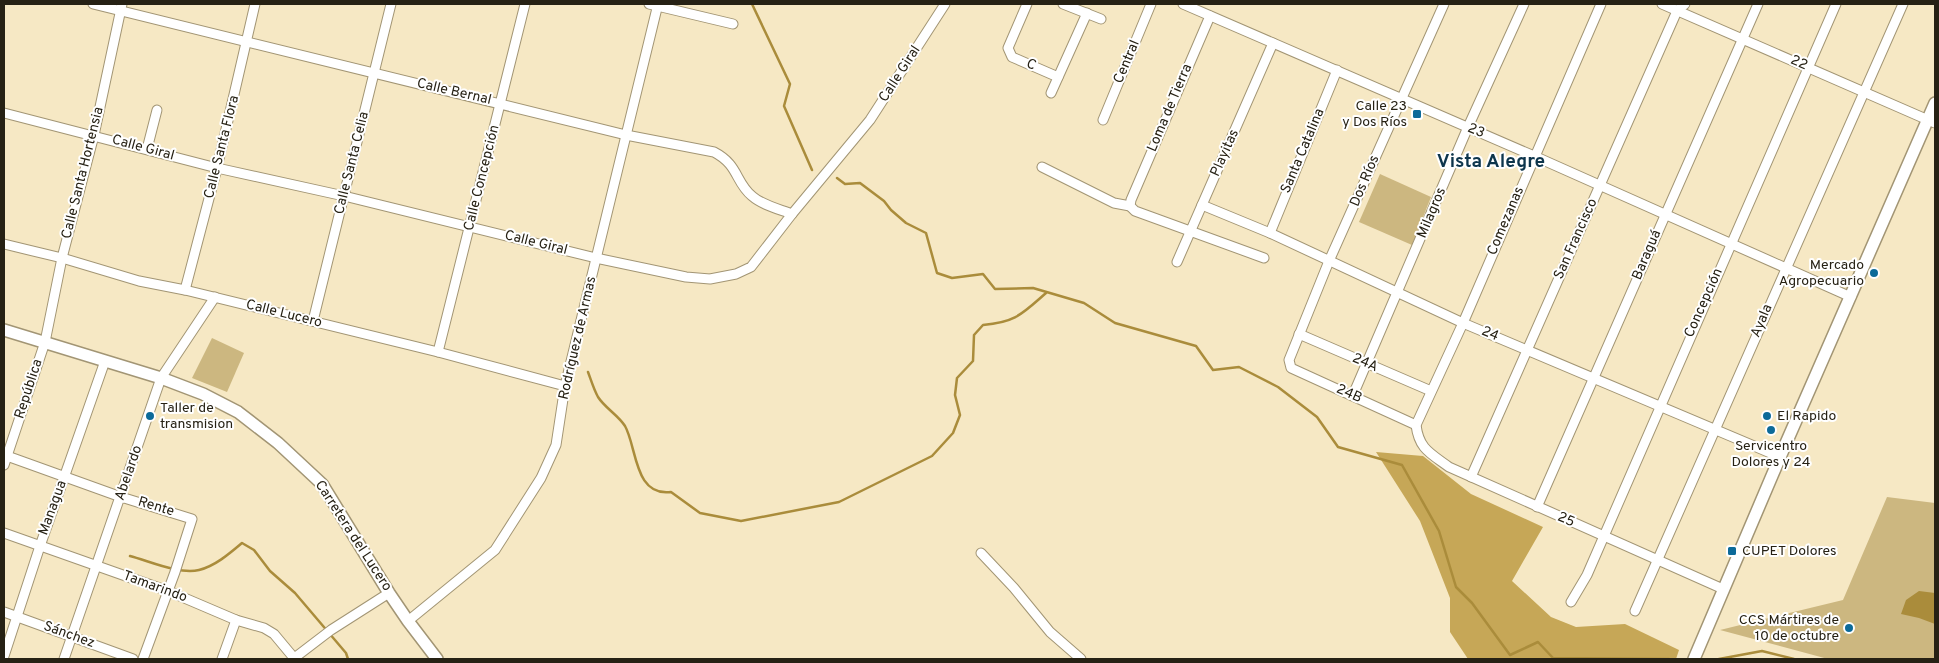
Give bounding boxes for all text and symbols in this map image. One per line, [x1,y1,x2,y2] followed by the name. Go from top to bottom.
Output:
[1110,38,1144,86] street label: Central
[875,43,925,105] street label: Calle Giral
[1788,52,1810,74] street label: 22
[1024,55,1038,75] street label: C
[1144,62,1196,154] street label: Loma de Tierra
[415,75,493,109] street label: Calle Bernal
[201,94,243,200] street label: Calle Santa Flora
[1342,98,1407,131] place label: Calle 23 y Dos Ríos
[58,105,108,241] street label: Calle Santa Hortensia
[1277,106,1329,196] street label: Santa Catalina
[1411,108,1423,120] marker: Calle 23 y Dos Ríos
[331,110,373,216] street label: Calle Santa Celia
[1465,120,1487,142] street label: 23
[461,123,503,233] street label: Calle Concepción
[1207,127,1243,179] street label: Playitas
[110,132,176,164] street label: Calle Giral
[1437,150,1545,174] district label: Vista Alegre
[1347,153,1383,209] street label: Dos Ríos
[1484,184,1528,258] street label: Comezanas
[1414,185,1450,241] street label: Milagros
[1551,196,1601,282] street label: San Francisco
[503,227,569,259] street label: Calle Giral
[1629,227,1665,283] street label: Baraguá
[1779,257,1864,290] place label: Mercado Agropecuario
[1681,266,1727,340] street label: Concepción
[1868,267,1880,279] marker: Mercado Agropecuario
[556,275,600,401] street label: Rodríguez de Armas
[244,296,324,332] street label: Calle Lucero
[1747,302,1777,340] street label: Ayala
[1479,323,1501,345] street label: 24
[1350,350,1380,376] street label: 24A
[11,357,47,421] street label: República
[1334,381,1364,407] street label: 24B
[160,400,233,433] place label: Taller de transmision
[1777,408,1836,425] place label: El Rapido
[144,410,156,422] marker: Taller de transmision
[1761,410,1773,422] marker: El Rapido
[1765,424,1777,436] marker: Servicentro Dolores y 24
[1732,438,1810,471] place label: Servicentro Dolores y 24
[112,443,146,503] street label: Abelardo
[311,477,395,595] street label: Carretera del Lucero
[35,478,71,538] street label: Managua
[136,493,176,521] street label: Rente
[1555,509,1577,531] street label: 25
[1742,543,1836,560] place label: CUPET Dolores
[1726,545,1738,557] marker: CUPET Dolores
[121,568,190,607] street label: Tamarindo
[1739,612,1839,645] place label: CCS Mártires de 10 de octubre
[41,618,97,652] street label: Sánchez
[1843,622,1855,634] marker: CCS Mártires de 10 de octubre

